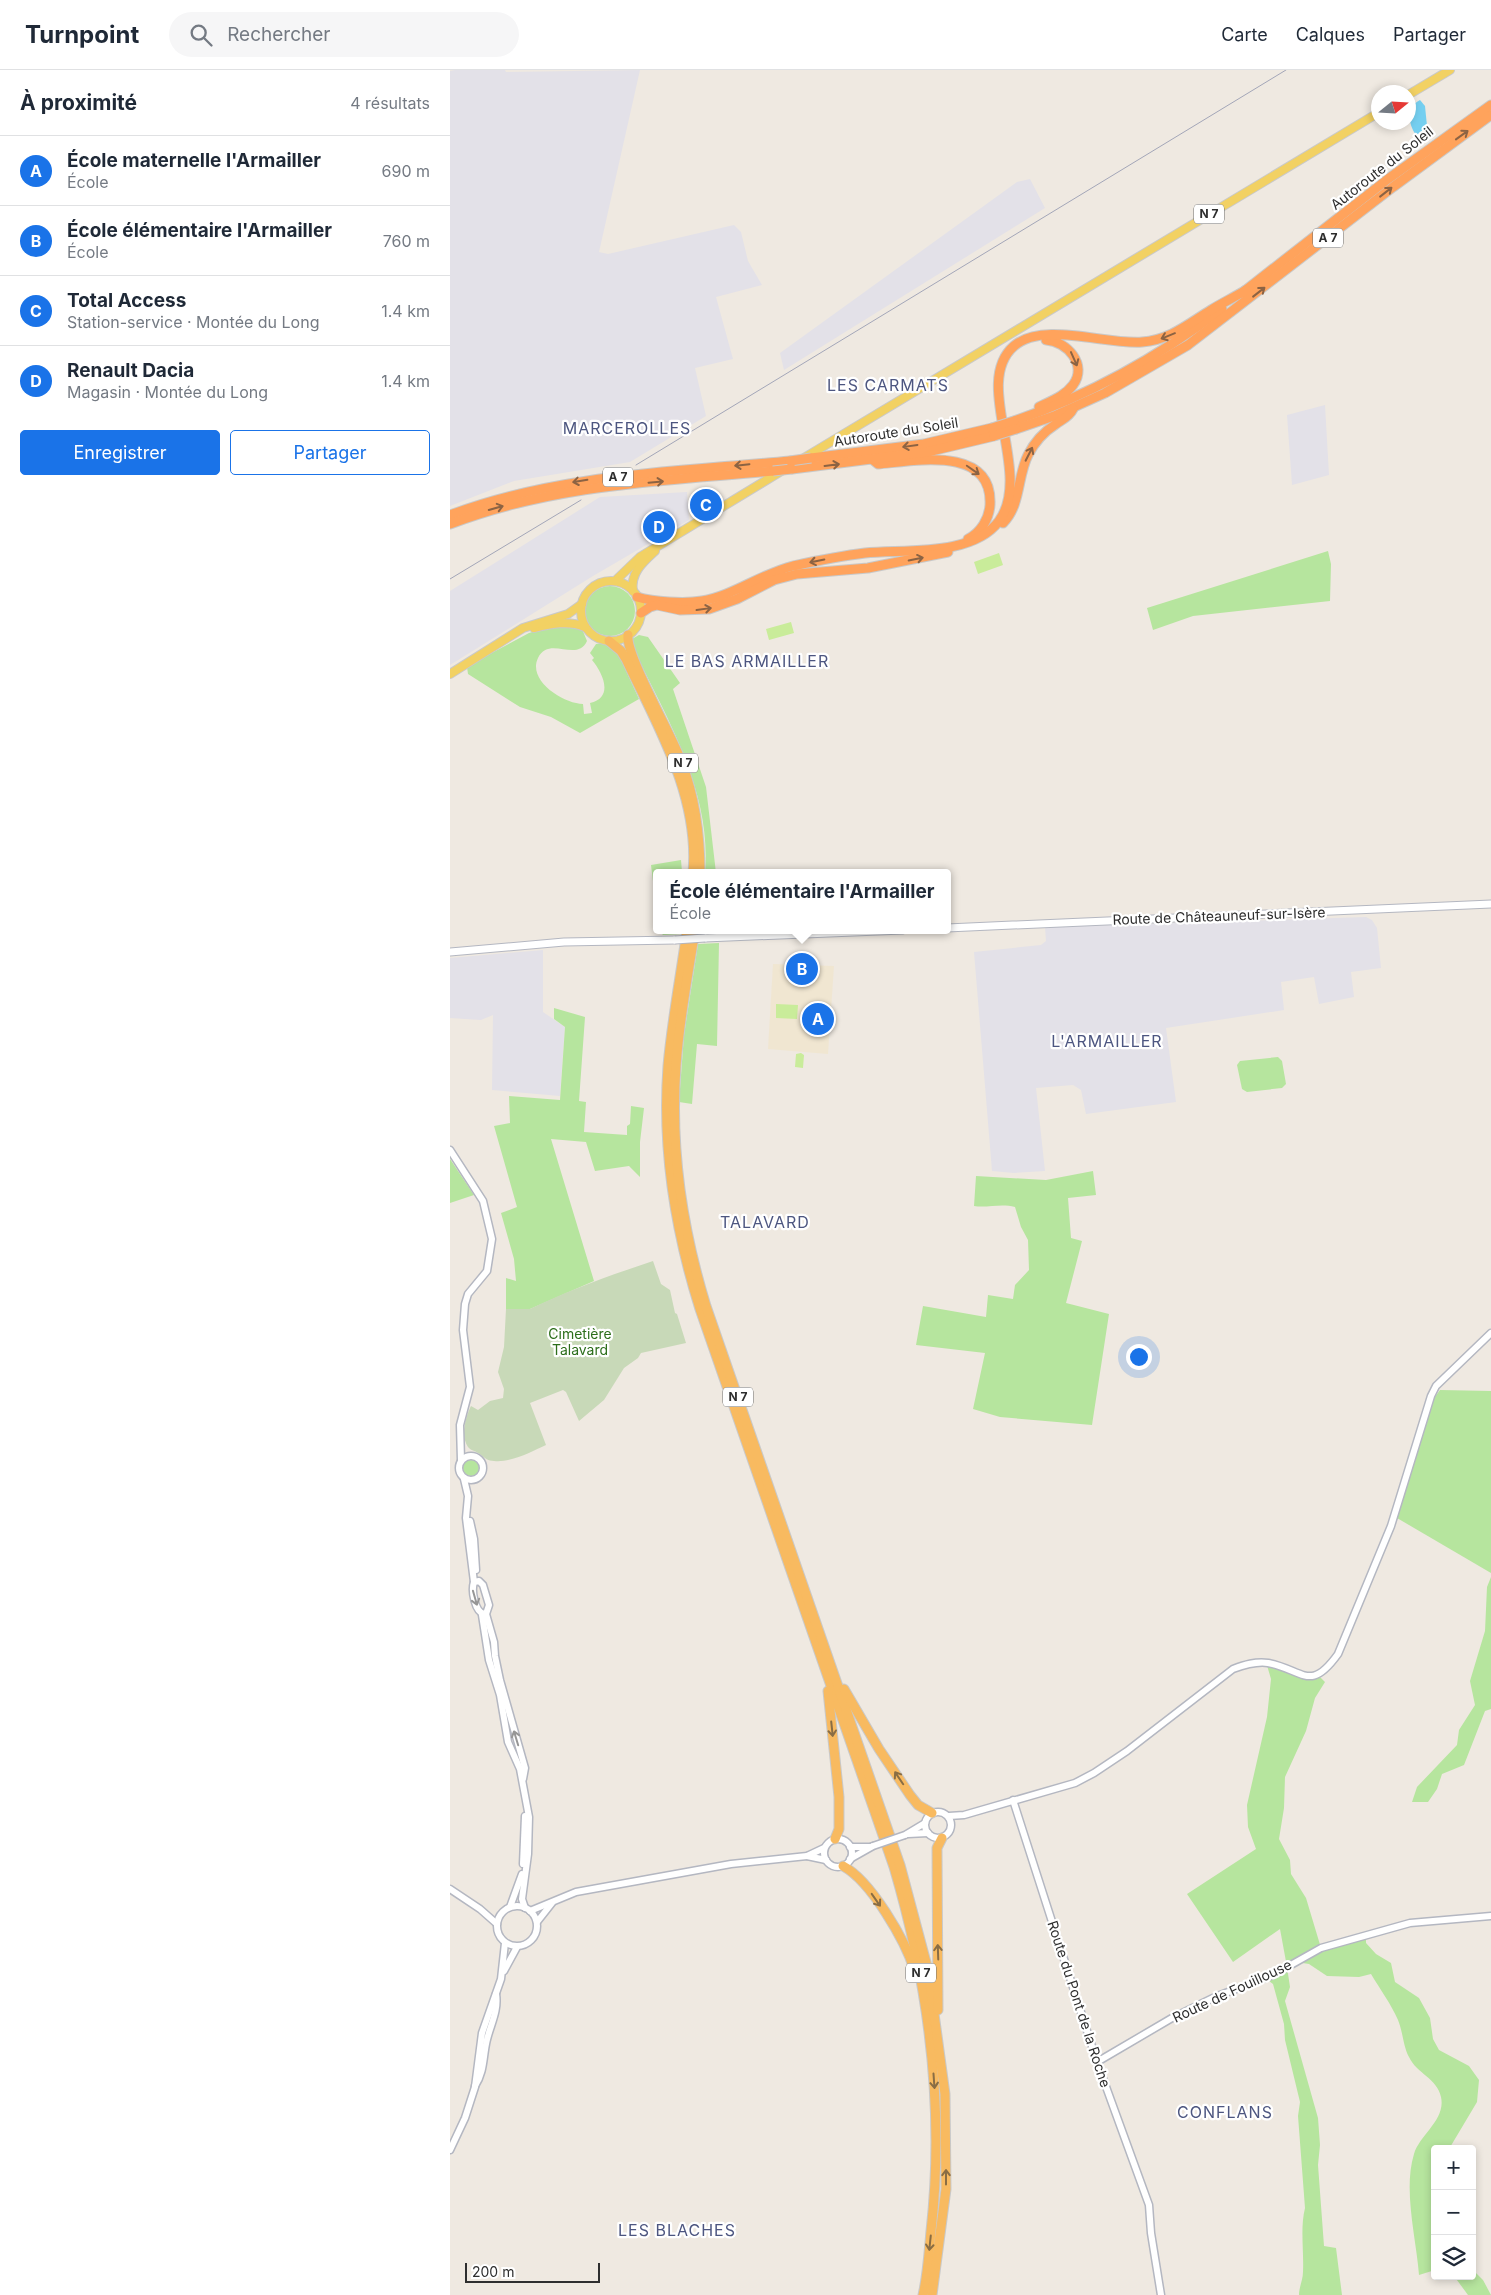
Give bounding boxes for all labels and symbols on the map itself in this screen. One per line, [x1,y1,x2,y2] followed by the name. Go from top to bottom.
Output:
[1371,85,1416,130] north arrow
[1327,122,1436,213] street label: Autoroute du Soleil
[1455,130,1468,141] one-way arrow
[1379,186,1392,197] one-way arrow
[1194,204,1224,224] road number: N 7
[1313,228,1343,248] road number: A 7
[1252,287,1265,298] one-way arrow
[1161,332,1176,341] one-way arrow
[1069,351,1079,366] one-way arrow
[827,375,949,395] district label: LES CARMATS
[833,413,959,450] street label: Autoroute du Soleil
[563,418,691,438] district label: MARCEROLLES
[902,441,918,451] one-way arrow
[1024,447,1034,462] one-way arrow
[824,460,840,470] one-way arrow
[734,461,750,470] one-way arrow
[966,465,980,475] one-way arrow
[603,468,633,487] road number: A 7
[573,476,589,486] one-way arrow
[648,477,664,487] one-way arrow
[690,486,722,524] pin: C
[488,502,504,512] one-way arrow
[643,508,675,546] pin: D
[907,554,923,563] one-way arrow
[809,557,825,566] one-way arrow
[695,604,711,614] one-way arrow
[665,651,829,671] district label: LE BAS ARMAILLER
[668,754,698,772] road number: N 7
[1112,903,1326,928] street label: Route de Châteauneuf-sur-Isère
[786,950,818,988] pin: B
[802,1000,834,1038] pin: A
[1051,1031,1163,1051] district label: L'ARMAILLER
[720,1212,810,1232] district label: TALAVARD
[548,1325,612,1358] park label: Cimetière Talavard
[1126,1344,1152,1370] your location
[723,1388,753,1406] road number: N 7
[470,1590,480,1606] one-way arrow
[827,1721,837,1737] one-way arrow
[511,1731,521,1747] one-way arrow
[894,1772,904,1786] one-way arrow
[871,1893,881,1907] one-way arrow
[1044,1918,1114,2089] street label: Route du Pont de la Roche
[933,1944,943,1960] one-way arrow
[1170,1955,1294,2026] street label: Route de Fouillouse
[906,1964,936,1982] road number: N 7
[930,2073,939,2089] one-way arrow
[1177,2102,1273,2122] district label: CONFLANS
[941,2169,951,2186] one-way arrow
[618,2220,736,2240] district label: LES BLACHES
[925,2235,935,2251] one-way arrow
[465,2260,600,2283] scale bar

